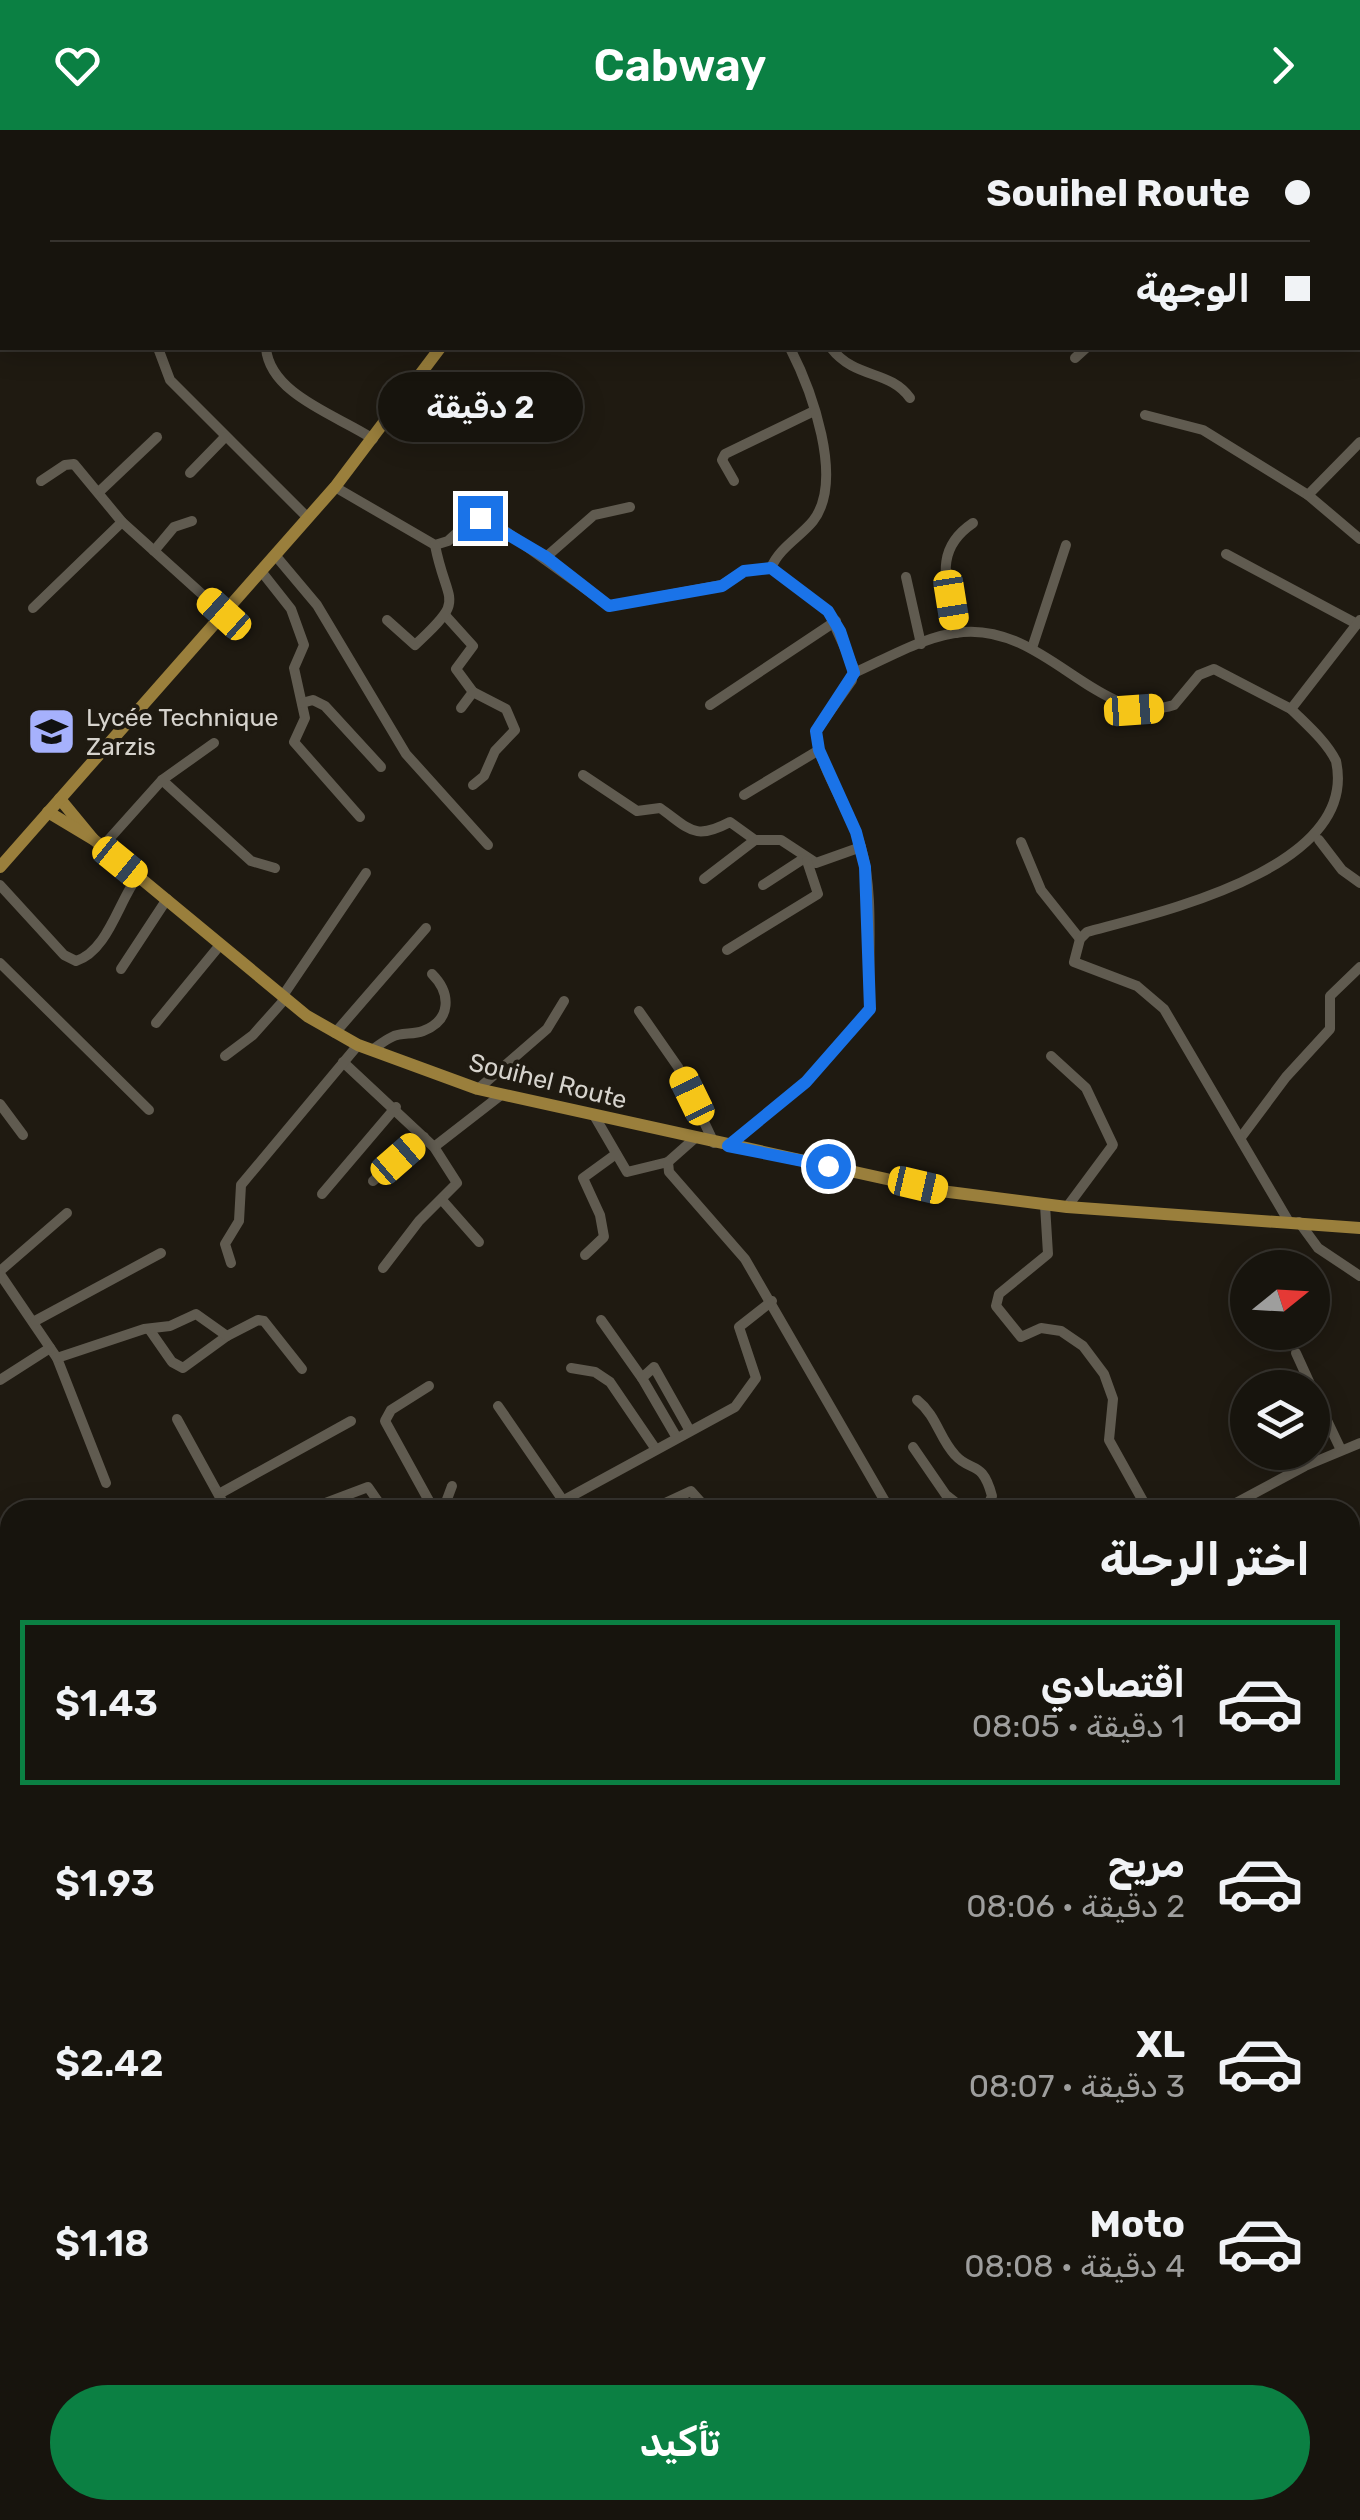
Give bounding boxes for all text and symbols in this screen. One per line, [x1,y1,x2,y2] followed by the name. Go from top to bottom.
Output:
[50,38,105,93] icon: heart
[1255,38,1310,93] icon: forward
[594,39,766,92] text: Cabway
[986,170,1250,216] text: Souihel Route
[1136,266,1250,312] text: الوجهة
[378,373,582,443] callout: 2 دقيقة
[426,388,535,426] text: 2 دقيقة
[458,496,503,541] route end
[931,568,971,632] car
[192,583,256,645] car
[1103,693,1165,727] car
[86,703,279,761] place label: Lycée Technique Zarzis
[25,705,77,757] school or university icon: Lycée Technique Zarzis
[87,831,153,893] car
[466,1047,630,1115] street label: Souihel Route
[665,1062,719,1130] car
[366,1128,430,1190] car
[806,1144,851,1189] route start
[885,1164,951,1206] car
[1230,1250,1330,1350] north arrow
[1230,1250,1330,1470] map controls
[1230,1370,1330,1470] button: layers
[1100,1533,1310,1586] text: اختر الرحلة
[1215,1658,1305,1748] icon: car
[1041,1661,1185,1707] text: اقتصادي
[55,1680,158,1726] text: $1.43
[972,1707,1185,1745] text: 1 دقيقة · 08:05
[1215,1838,1305,1928] icon: car
[1108,1841,1185,1887] text: مريح
[55,1860,155,1906] text: $1.93
[966,1887,1185,1925] text: 2 دقيقة · 08:06
[1215,2018,1305,2108] icon: car
[1136,2021,1185,2067] text: XL
[55,2040,164,2086] text: $2.42
[969,2067,1185,2105] text: 3 دقيقة · 08:07
[1215,2198,1305,2288] icon: car
[1089,2201,1185,2247] text: Moto
[55,2220,150,2266] text: $1.18
[964,2247,1185,2285] text: 4 دقيقة · 08:08
[50,2385,1310,2500] button: تأكيد

